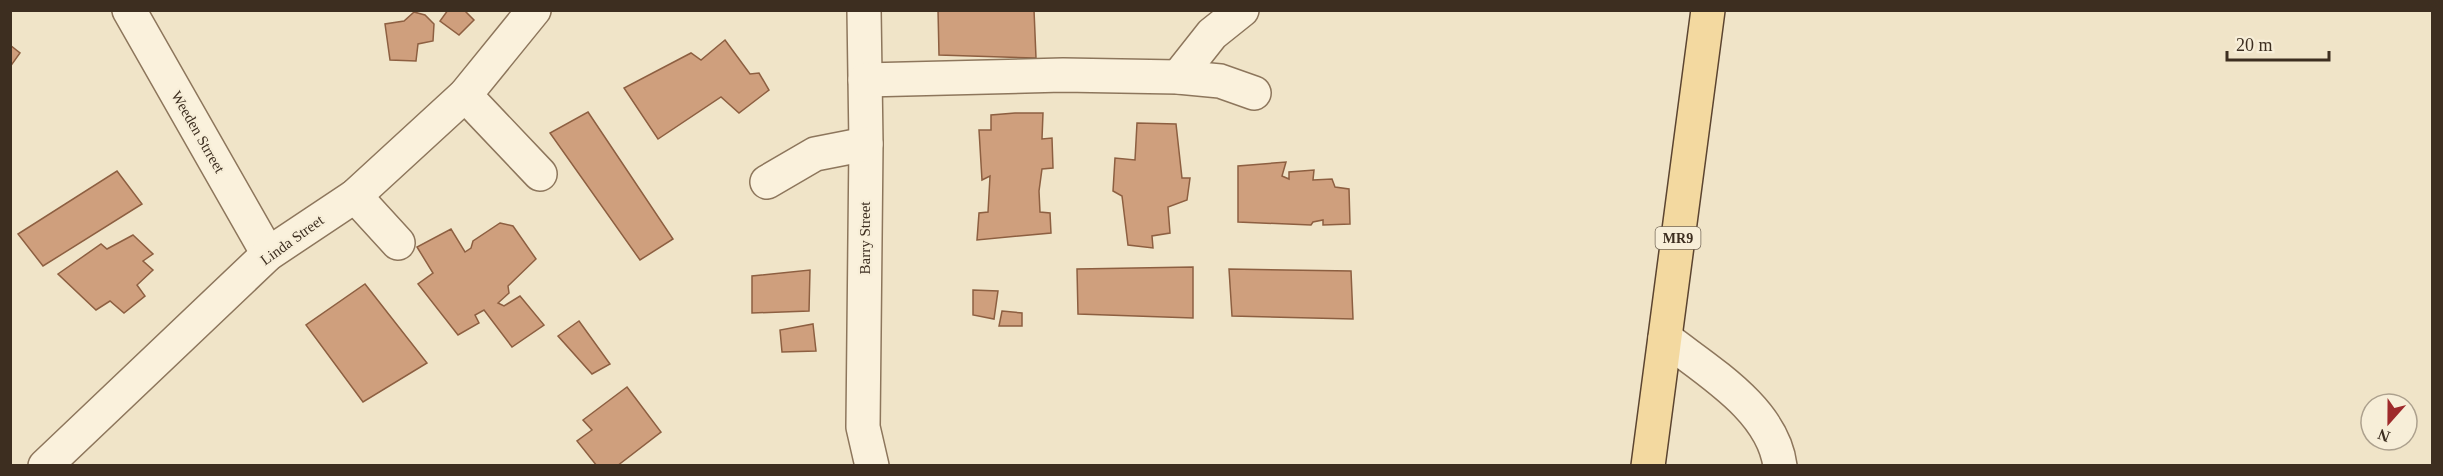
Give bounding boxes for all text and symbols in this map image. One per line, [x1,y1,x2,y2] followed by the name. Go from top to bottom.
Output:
[2227,24,2329,62] scale bar
[2236,35,2273,55] text: 20 m
[168,88,228,176] street label: Weeden Strreet
[857,201,873,274] street label: Barry Street
[257,211,327,268] street label: Linda Street
[1656,227,1700,249] road number: MR9
[2359,392,2419,452] north arrow
[2375,425,2392,446] text: N

